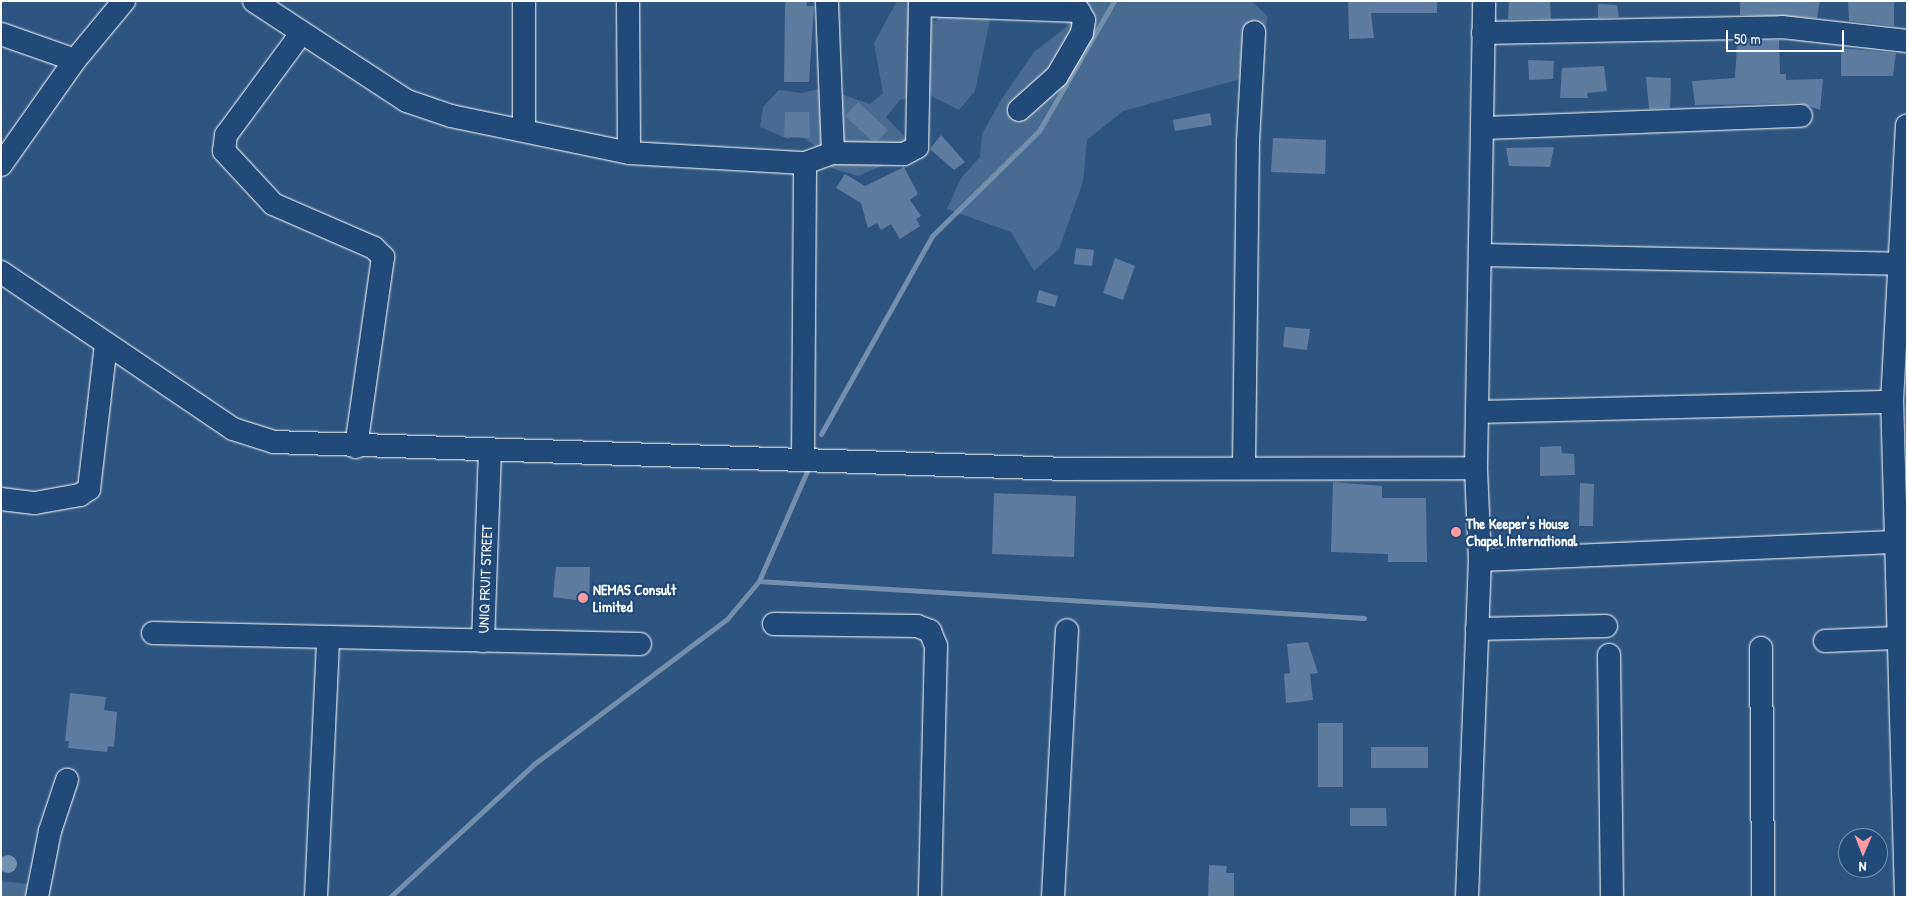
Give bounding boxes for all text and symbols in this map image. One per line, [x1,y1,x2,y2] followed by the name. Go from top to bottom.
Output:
[1728,20,1846,52] scale bar
[1734,28,1761,49] text: 50 m
[1466,514,1577,549] place label: The Keeper's House Chapel International
[474,524,496,634] street label: UNIQ FRUIT STREET
[1450,526,1462,538] marker: The Keeper's House Chapel International
[593,580,676,615] place label: NEMAS Consult Limited
[577,592,589,604] marker: NEMAS Consult Limited
[1838,828,1888,878] north arrow
[1859,858,1867,877] text: N

